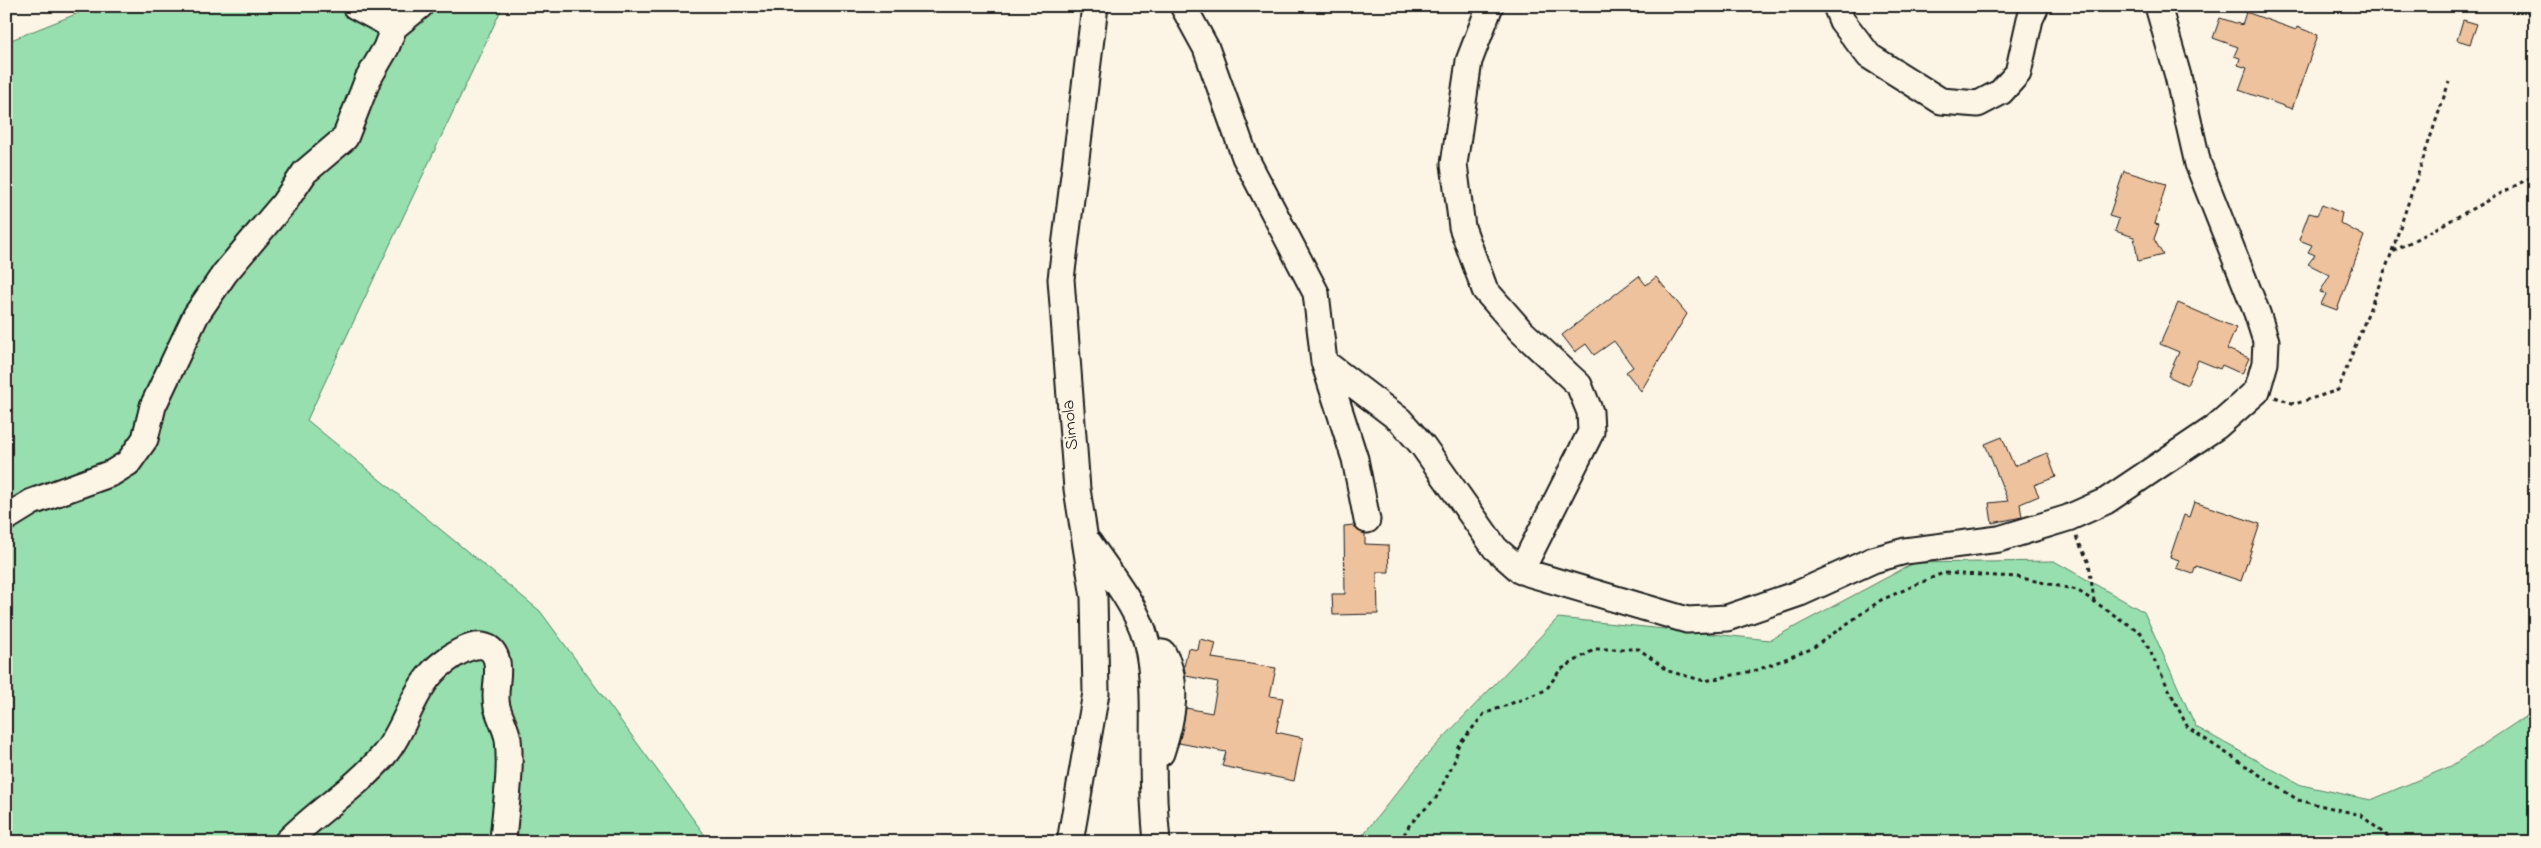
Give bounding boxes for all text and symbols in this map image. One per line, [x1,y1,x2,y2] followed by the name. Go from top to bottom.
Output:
[1056,399,1086,451] street label: Simola

